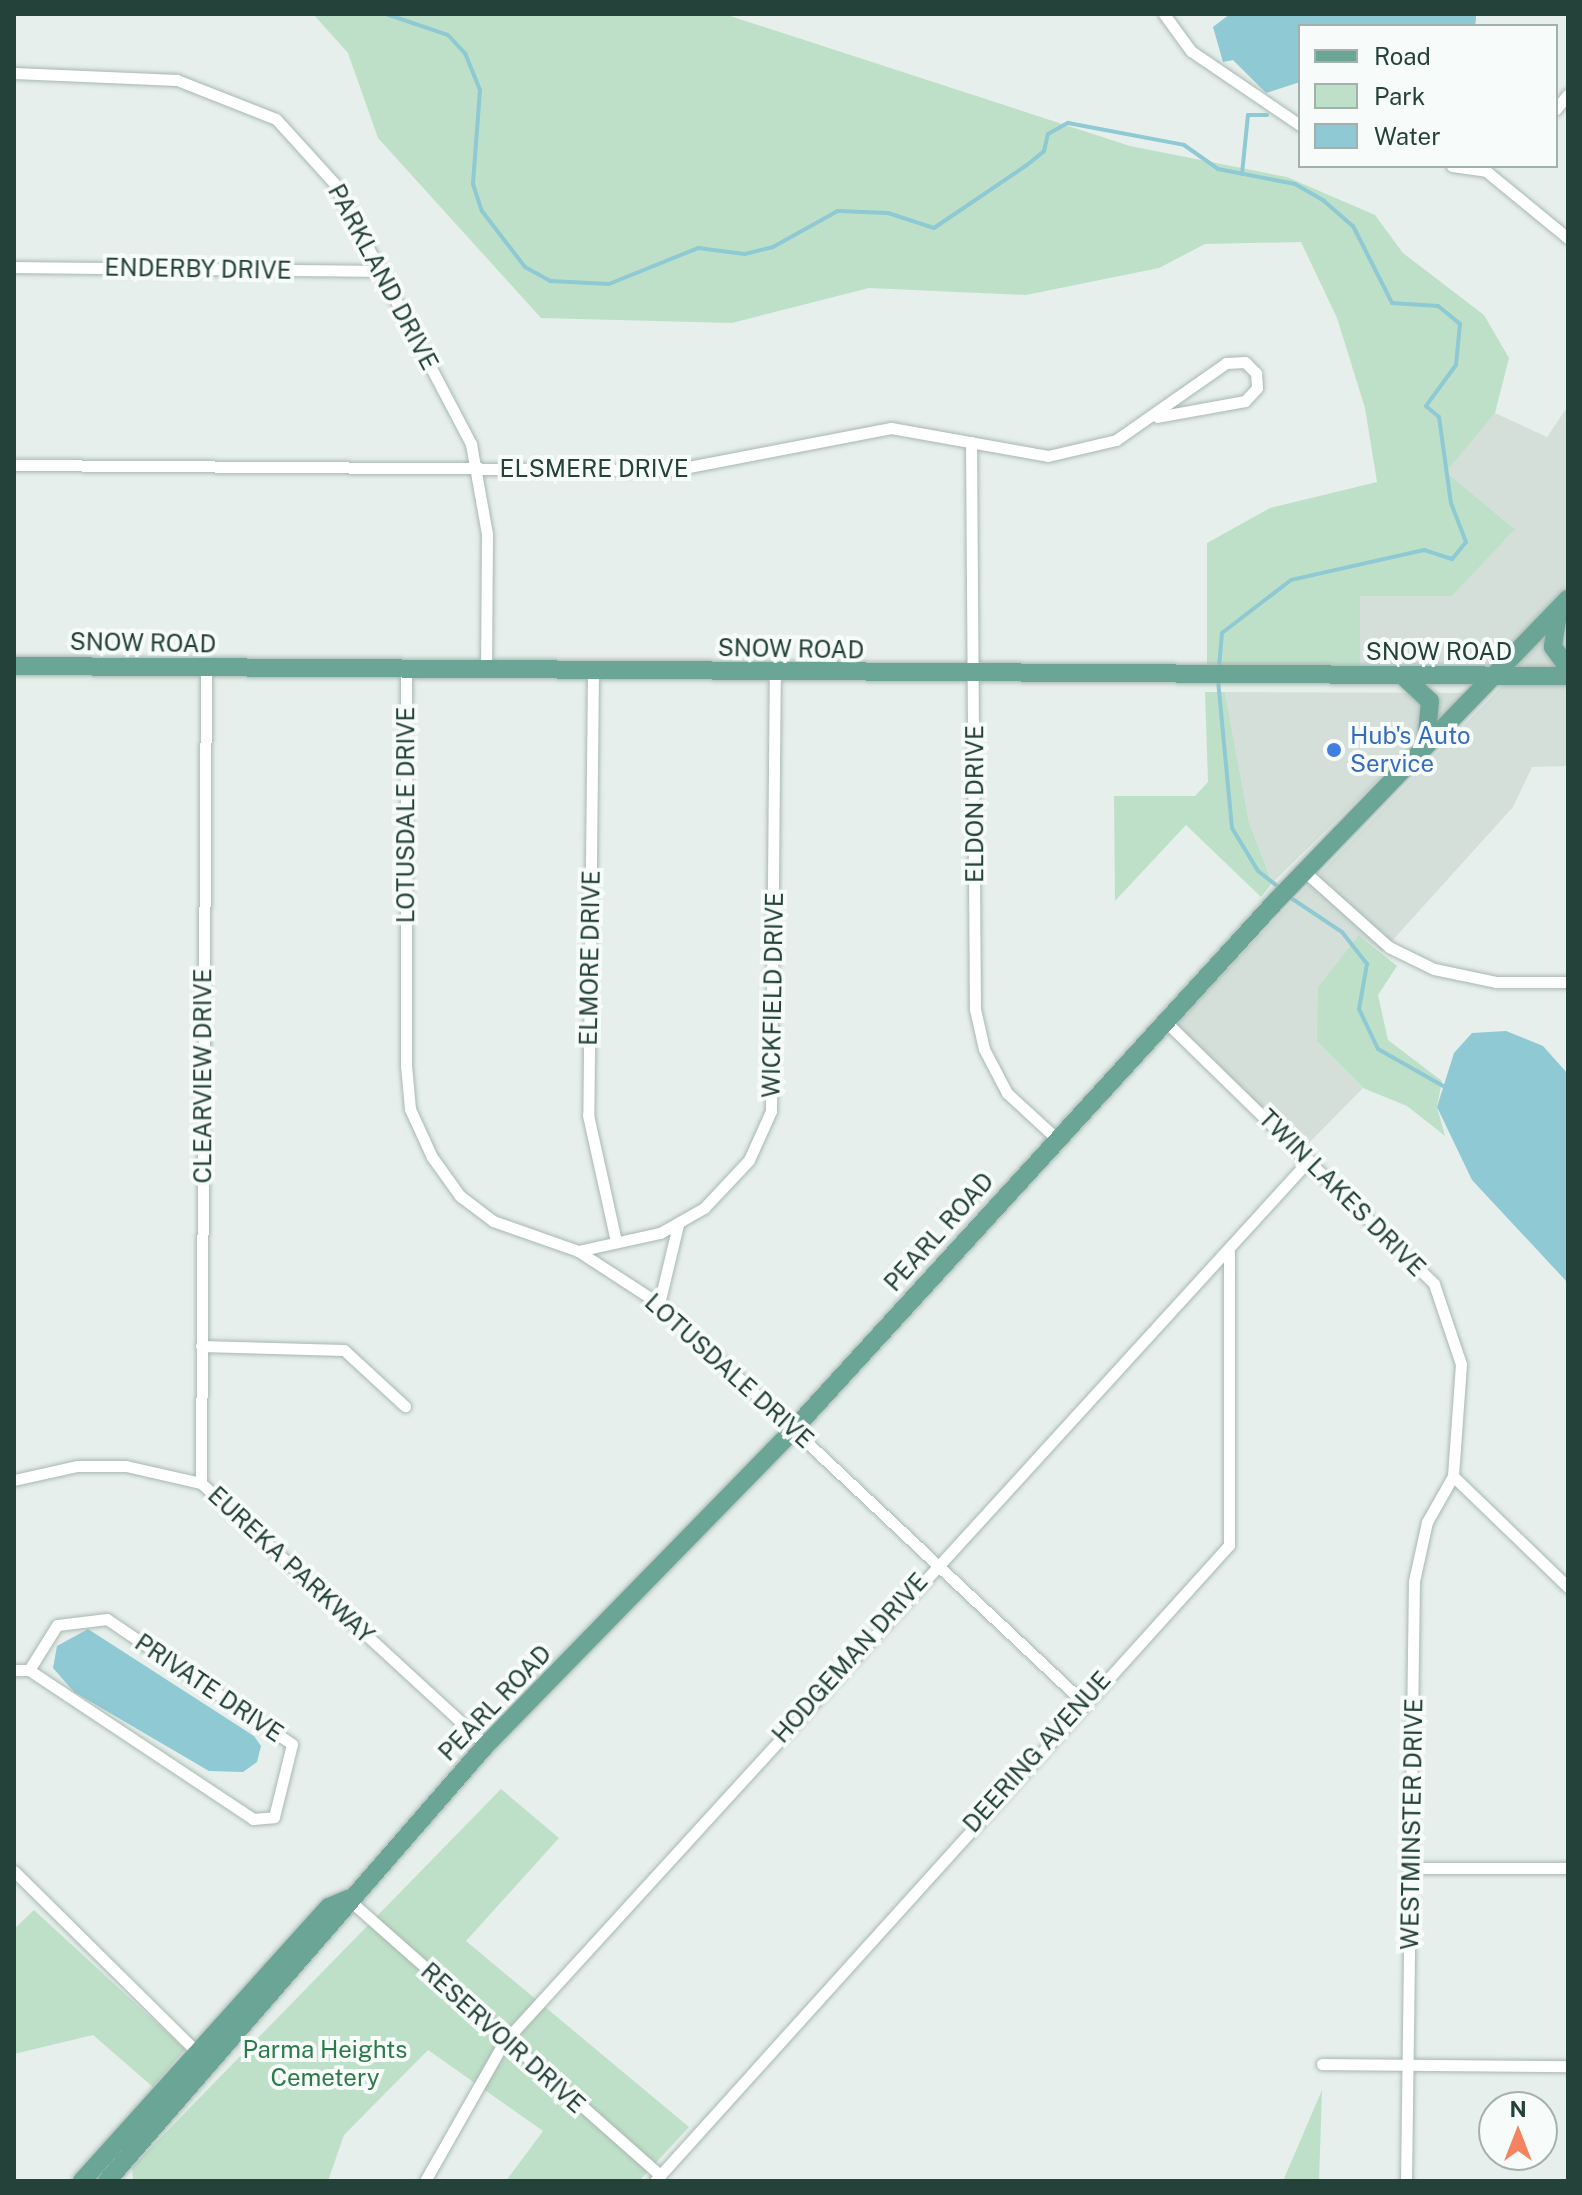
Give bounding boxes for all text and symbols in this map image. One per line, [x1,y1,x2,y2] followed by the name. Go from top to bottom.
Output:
[1298,24,1558,168] legend
[1374,42,1431,70] text: Road
[1374,82,1425,110] text: Park
[1374,122,1441,150] text: Water
[322,179,444,375] street label: PARKLAND DRIVE
[104,253,292,285] street label: ENDERBY DRIVE
[499,455,689,483] street label: ELSMERE DRIVE
[70,627,216,659] street label: SNOW ROAD
[718,633,864,665] street label: SNOW ROAD
[1366,638,1512,666] street label: SNOW ROAD
[392,707,420,923] street label: LOTUSDALE DRIVE
[1350,722,1471,778] place label: Hub's Auto Service
[961,725,989,883] street label: ELDON DRIVE
[1325,741,1343,759] marker: Hub's Auto Service
[574,870,606,1046] street label: ELMORE DRIVE
[757,892,789,1098] street label: WICKFIELD DRIVE
[189,968,217,1184] street label: CLEARVIEW DRIVE
[1253,1104,1431,1282] street label: TWIN LAKES DRIVE
[878,1167,1000,1297] street label: PEARL ROAD
[639,1288,819,1454] street label: LOTUSDALE DRIVE
[202,1481,380,1649] street label: EUREKA PARKWAY
[766,1567,934,1749] street label: HODGEMAN DRIVE
[130,1628,288,1748] street label: PRIVATE DRIVE
[433,1639,557,1767] street label: PEARL ROAD
[957,1666,1117,1838] street label: DEERING AVENUE
[1395,1698,1429,1950] street label: WESTMINSTER DRIVE
[415,1957,591,2119] street label: RESERVOIR DRIVE
[243,2036,407,2092] park label: Parma Heights Cemetery
[1478,2091,1558,2171] north arrow
[1509,2096,1527,2122] text: N

